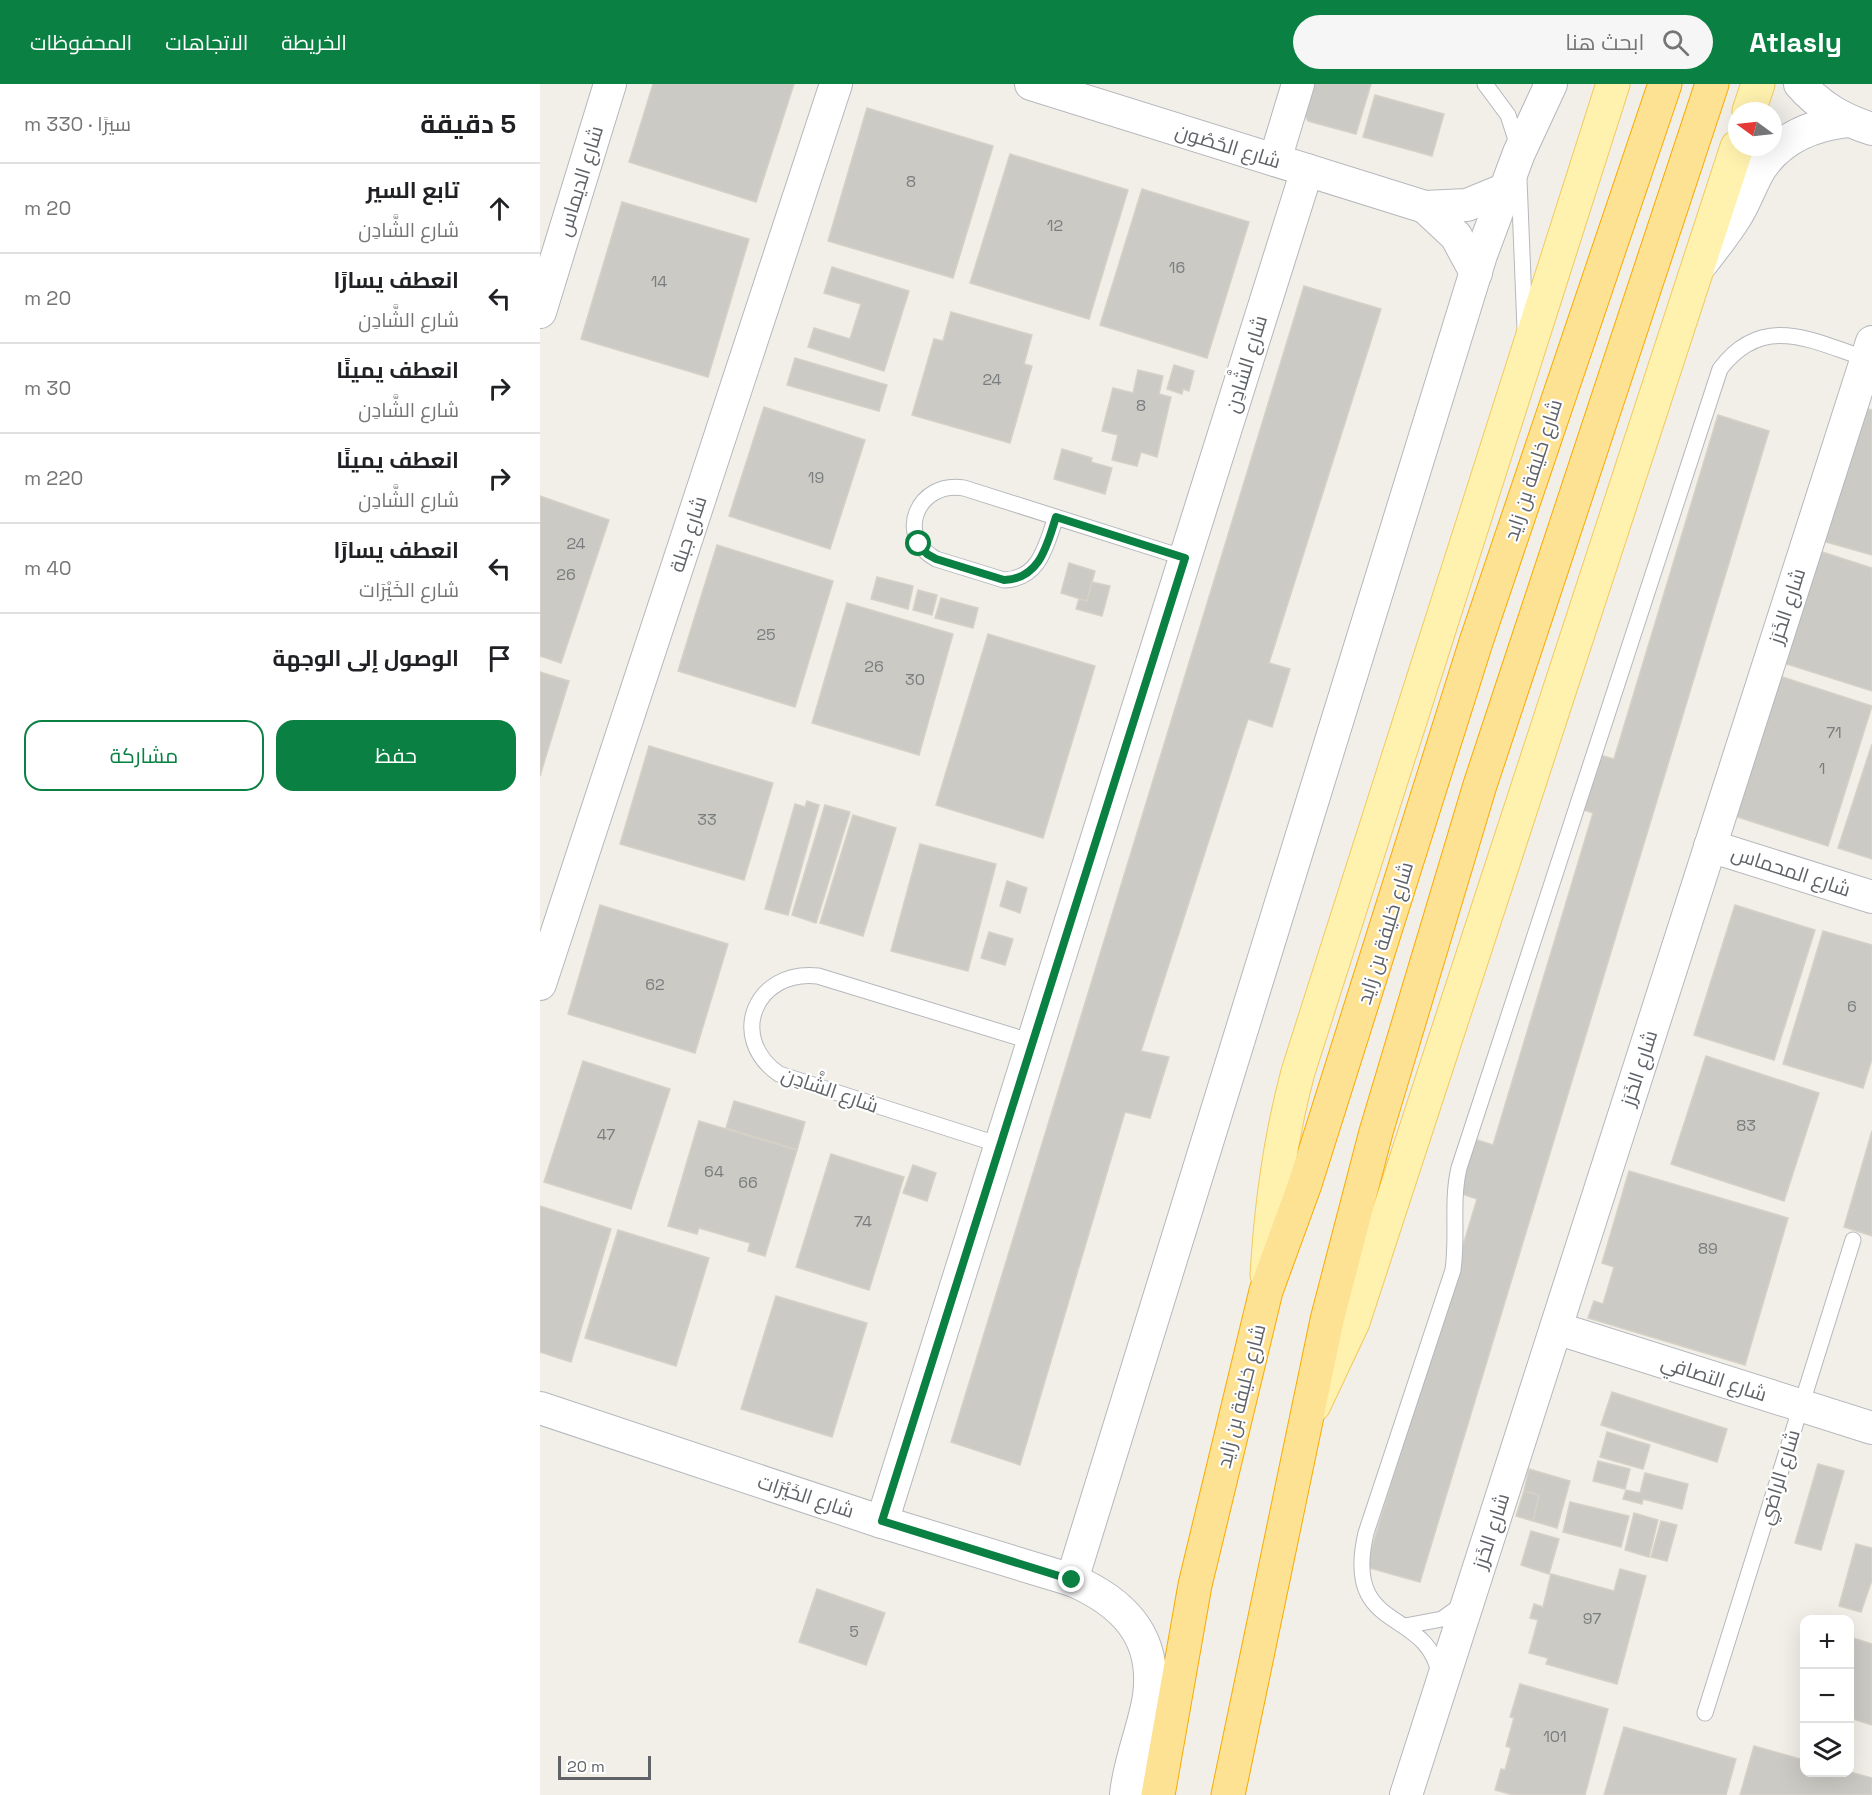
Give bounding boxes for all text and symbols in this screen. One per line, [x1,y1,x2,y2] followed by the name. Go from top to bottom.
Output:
[1293,15,1713,69] search box
[1749,24,1842,60] text: Atlasly
[1659,26,1692,59] icon: search
[1565,28,1644,56] text: ابحث هنا
[30,29,132,56] text: المحفوظات
[165,29,248,56] text: الاتجاهات
[281,29,347,56] text: الخريطة
[1728,102,1782,156] north arrow
[420,107,516,141] text: 5 دقيقة
[24,111,131,137] text: سيرًا · 330 m
[1172,118,1284,175] street label: شارع الحُصُون
[551,122,610,240] street label: شارع الديماس
[906,171,916,192] house number: 8
[366,176,459,204] text: تابع السير
[483,192,516,225] icon: ahead
[24,195,71,221] text: 20 m
[1047,215,1063,236] house number: 12
[358,217,459,243] text: شارع الشَّادِن
[1169,257,1185,278] house number: 16
[333,266,459,294] text: انعطف يسارًا
[651,271,667,292] house number: 14
[483,282,516,315] icon: left
[24,285,71,311] text: 20 m
[358,307,459,333] text: شارع الشَّادِن
[1216,311,1274,416] street label: شارع الشَّادِن
[336,356,459,384] text: انعطف يمينًا
[982,369,1002,390] house number: 24
[483,372,516,405] icon: right
[24,375,71,401] text: 30 m
[1136,395,1146,416] house number: 8
[1498,396,1569,545] street label: شارع خليفة بن زايد
[358,397,459,423] text: شارع الشَّادِن
[336,446,459,474] text: انعطف يمينًا
[483,462,516,495] icon: right
[24,465,83,491] text: 220 m
[808,467,824,488] house number: 19
[358,487,459,513] text: شارع الشَّادِن
[663,493,713,576] street label: شارع جبلة
[905,530,931,556] route start
[566,533,586,554] house number: 24
[333,536,459,564] text: انعطف يسارًا
[483,552,516,585] icon: left
[24,555,72,581] text: 40 m
[556,564,576,585] house number: 26
[1762,565,1812,648] street label: شارع الخَرَز
[359,577,459,603] text: شارع الخَيْرَات
[756,624,776,645] house number: 25
[483,642,516,675] icon: arrive
[273,644,459,672] text: الوصول إلى الوجهة
[864,656,884,677] house number: 26
[905,669,925,690] house number: 30
[24,720,264,791] button: مشاركة
[276,720,516,791] button: حفظ
[1826,722,1842,743] house number: 71
[1819,758,1825,779] house number: 1
[697,809,717,830] house number: 33
[1728,839,1854,903] street label: شارع المحماس
[1351,859,1420,1008] street label: شارع خليفة بن زايد
[645,974,665,995] house number: 62
[1847,996,1857,1017] house number: 6
[1614,1027,1664,1110] street label: شارع الخَرَز
[778,1059,883,1120] street label: شارع الشَّادِن
[1736,1115,1756,1136] house number: 83
[597,1124,615,1145] house number: 47
[704,1161,724,1182] house number: 64
[738,1172,758,1193] house number: 66
[854,1211,872,1232] house number: 74
[1698,1238,1718,1259] house number: 89
[1211,1321,1272,1471] street label: شارع خليفة بن زايد
[1657,1349,1770,1410] street label: شارع التصافي
[1752,1426,1808,1528] street label: شارع الراضي
[754,1468,858,1525] street label: شارع الخَيْرَات
[1466,1490,1516,1573] street label: شارع الخَرَز
[1058,1566,1084,1592] route end
[1583,1608,1601,1629] house number: 97
[1800,1615,1854,1777] map controls
[1800,1615,1854,1669] button: +
[849,1621,859,1642] house number: 5
[1800,1669,1854,1723] button: −
[1800,1723,1854,1777] button: layers
[1543,1726,1567,1747] house number: 101
[558,1753,651,1780] scale bar
[567,1756,605,1777] text: 20 m

